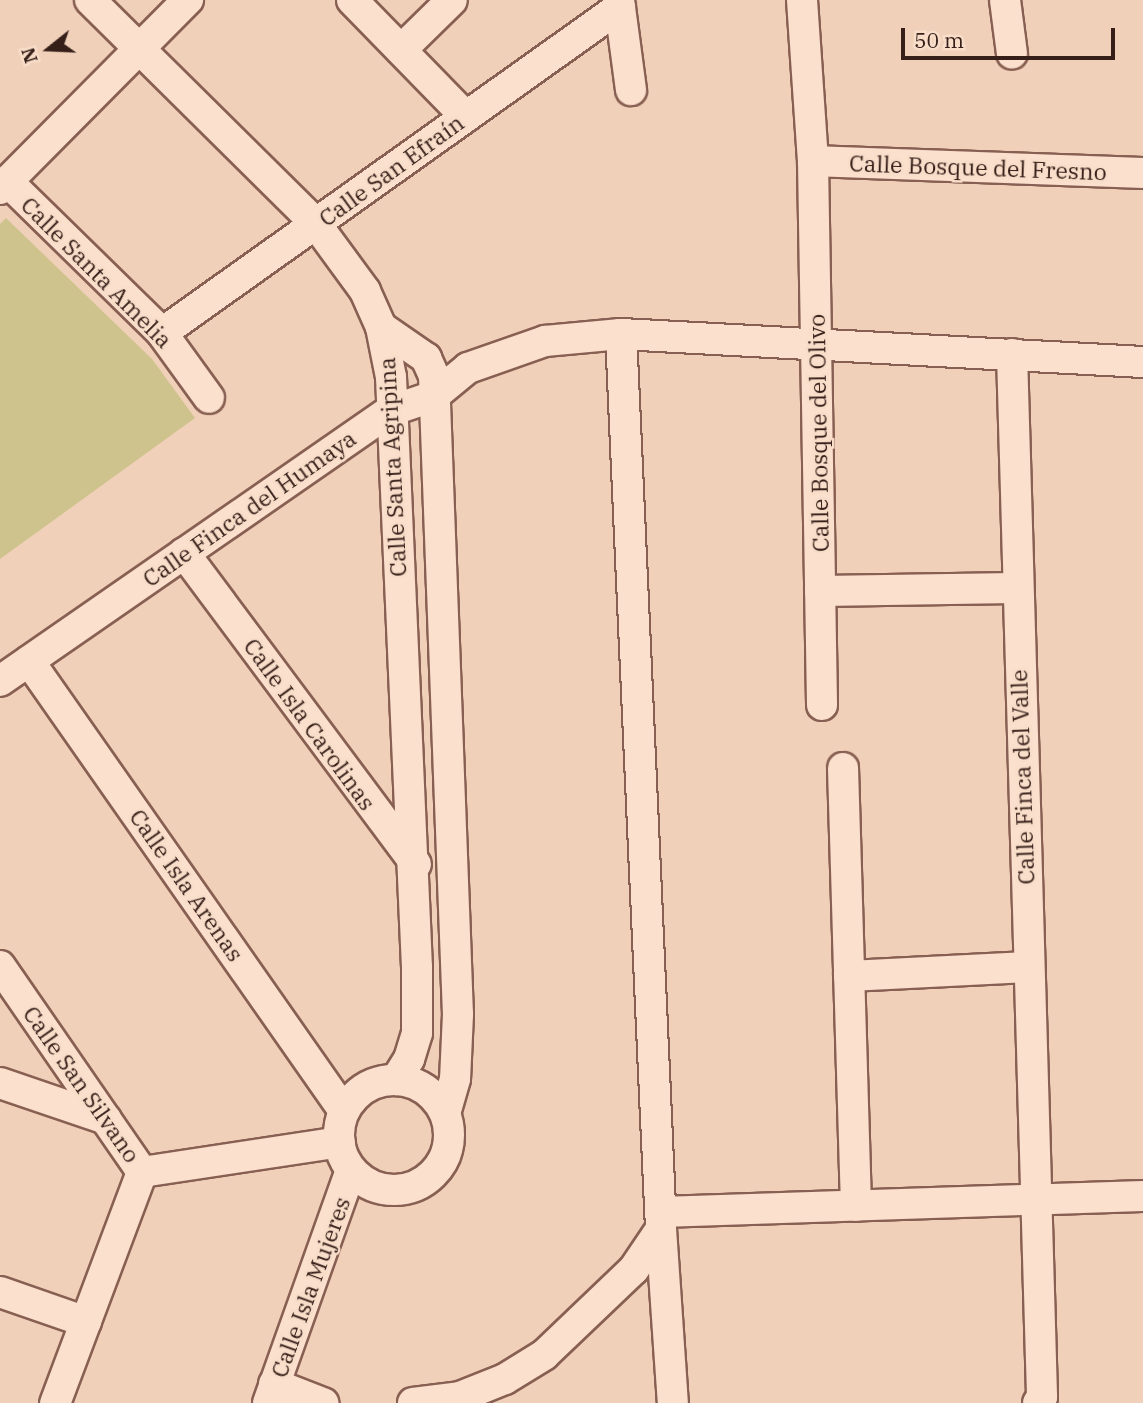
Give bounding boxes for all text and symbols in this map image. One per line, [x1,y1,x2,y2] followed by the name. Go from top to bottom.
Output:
[14,14,84,84] north arrow
[905,14,1118,58] scale bar
[914,26,964,54] text: 50 m
[15,45,43,66] text: N
[313,108,469,232] street label: Calle San Efraín
[849,149,1107,185] street label: Calle Bosque del Fresno
[16,191,178,353] street label: Calle Santa Amelia
[802,314,834,552] street label: Calle Bosque del Olivo
[372,357,412,577] street label: Calle Santa Agripina
[137,424,361,592] street label: Calle Finca del Humaya
[238,633,382,815] street label: Calle Isla Carolinas
[1004,669,1040,885] street label: Calle Finca del Valle
[124,804,250,966] street label: Calle Isla Arenas
[18,1000,146,1168] street label: Calle San Silvano
[265,1193,355,1381] street label: Calle Isla Mujeres

